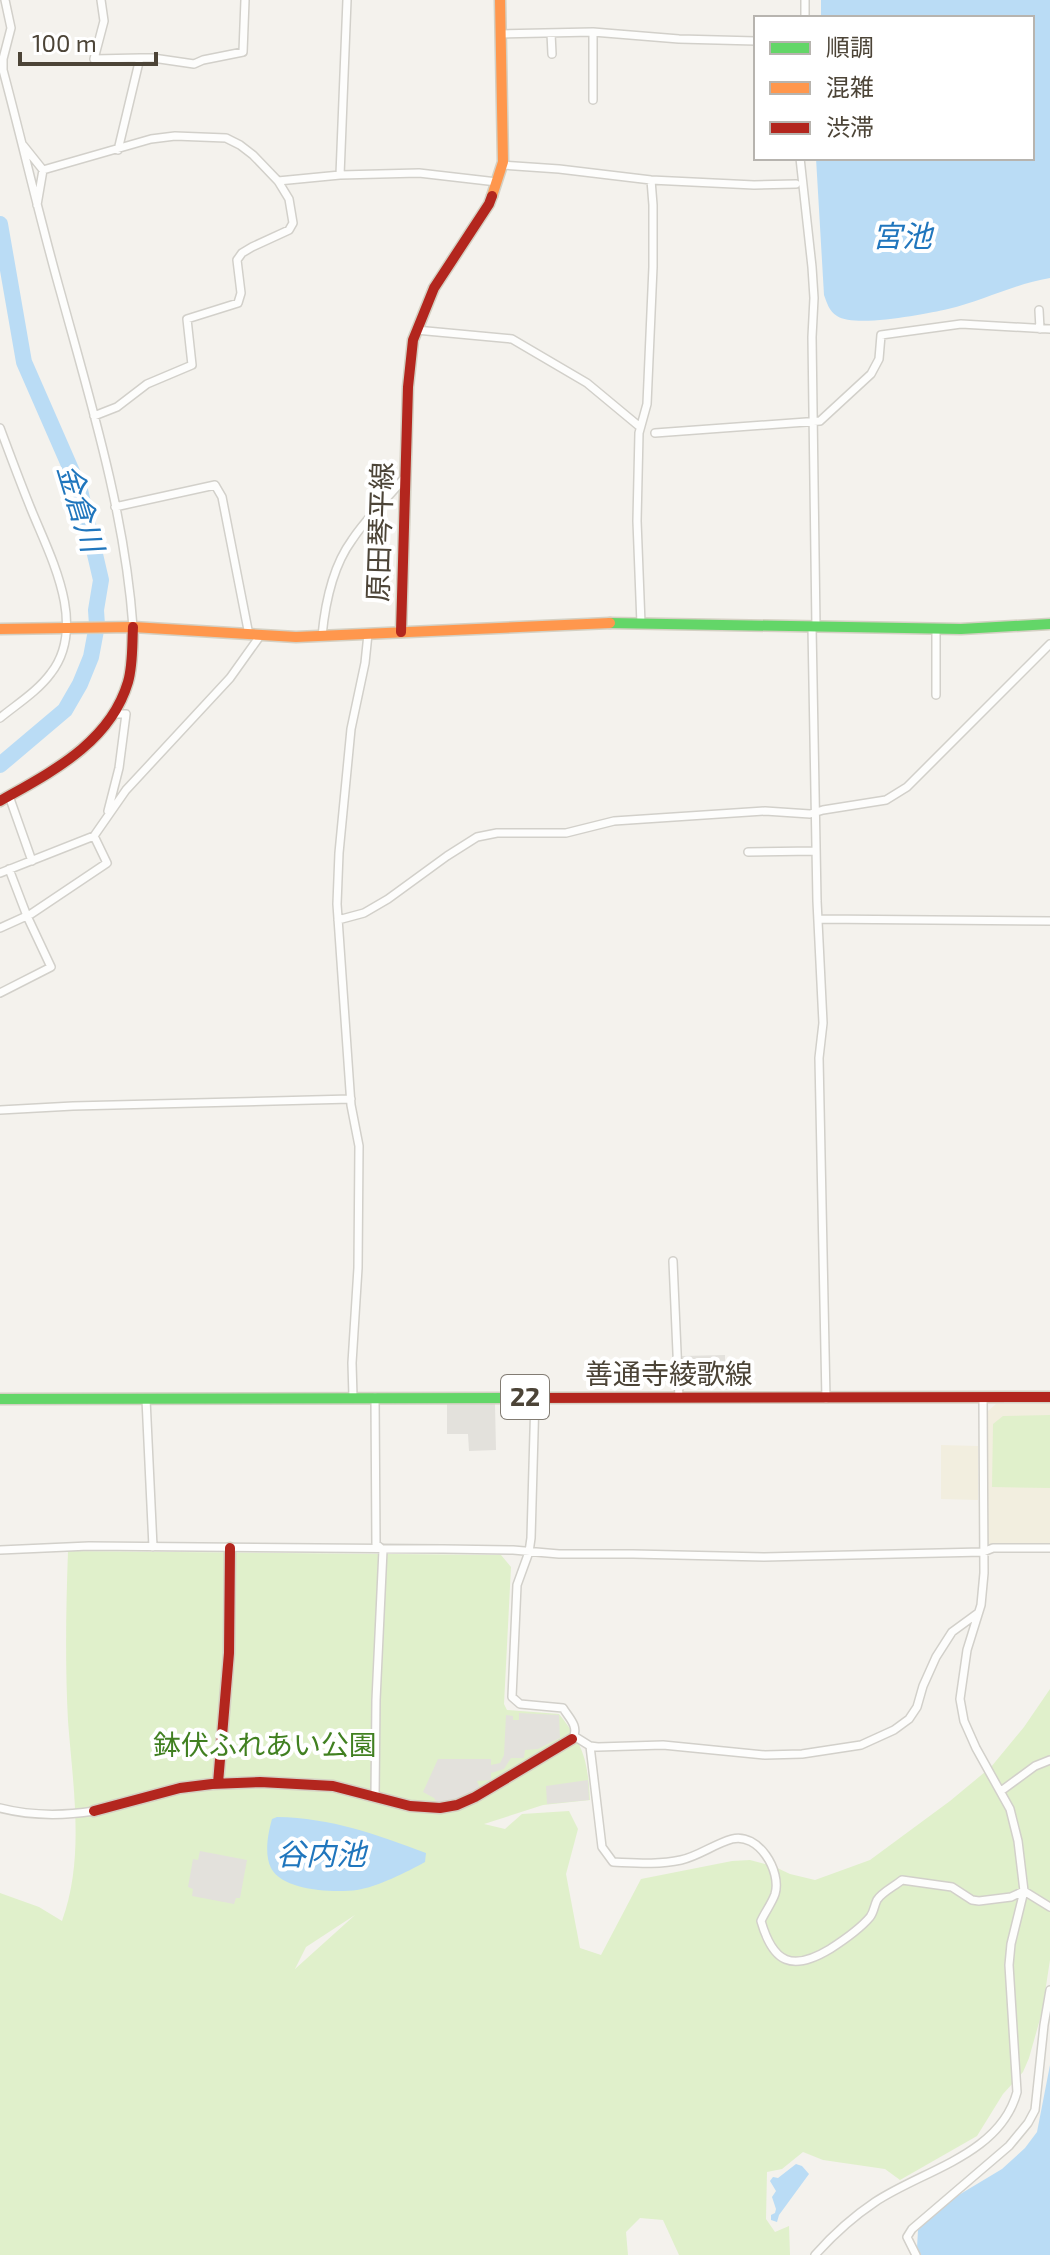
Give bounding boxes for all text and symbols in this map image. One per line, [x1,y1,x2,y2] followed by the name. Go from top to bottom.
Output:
[20,16,156,66] scale bar
[754,16,1034,160] legend
[32,28,97,57] text: 100 m
[826,32,874,61] text: 順調
[826,72,874,101] text: 混雑
[826,112,874,141] text: 渋滞
[872,217,935,253] water label: 宮池
[52,459,113,559] water label: 金倉川
[360,461,398,603] street label: 原田琴平線
[585,1356,753,1390] street label: 善通寺綾歌線
[501,1375,549,1419] road number: 22
[153,1727,377,1761] park label: 鉢伏ふれあい公園
[276,1835,369,1871] water label: 谷内池

